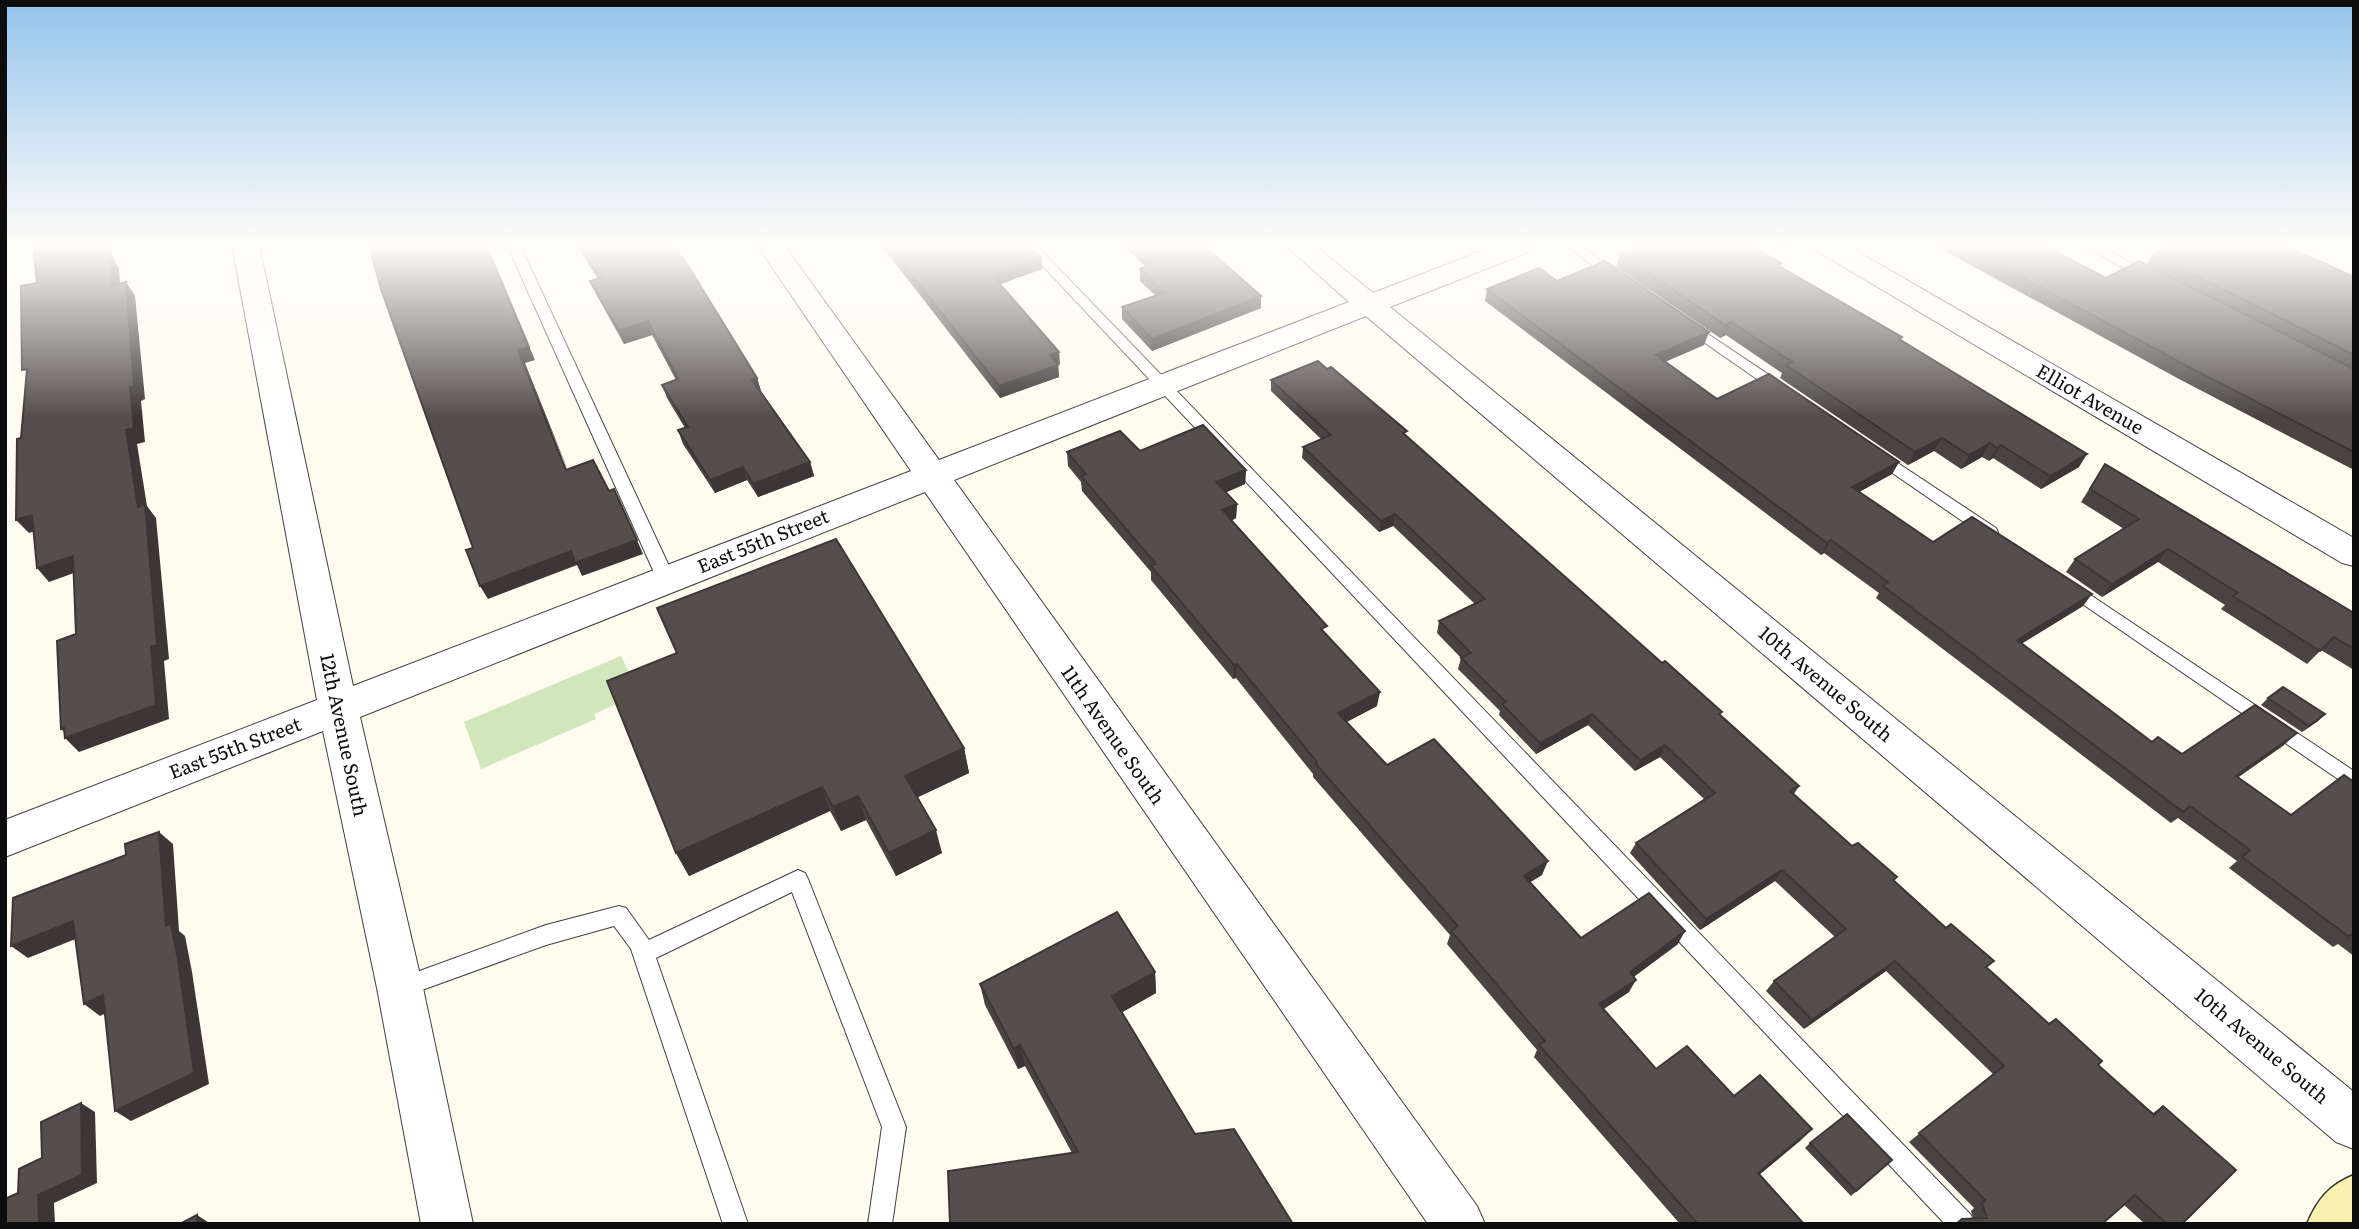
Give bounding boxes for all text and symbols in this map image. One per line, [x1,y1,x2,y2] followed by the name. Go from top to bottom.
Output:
[2031,356,2150,440] street label: Elliot Avenue
[693,501,833,579] street label: East 55th Street
[1754,619,1900,748] street label: 10th Avenue South
[314,651,376,819] street label: 12th Avenue South
[1055,659,1172,810] street label: 11th Avenue South
[164,709,305,785] street label: East 55th Street
[2190,981,2336,1110] street label: 10th Avenue South

